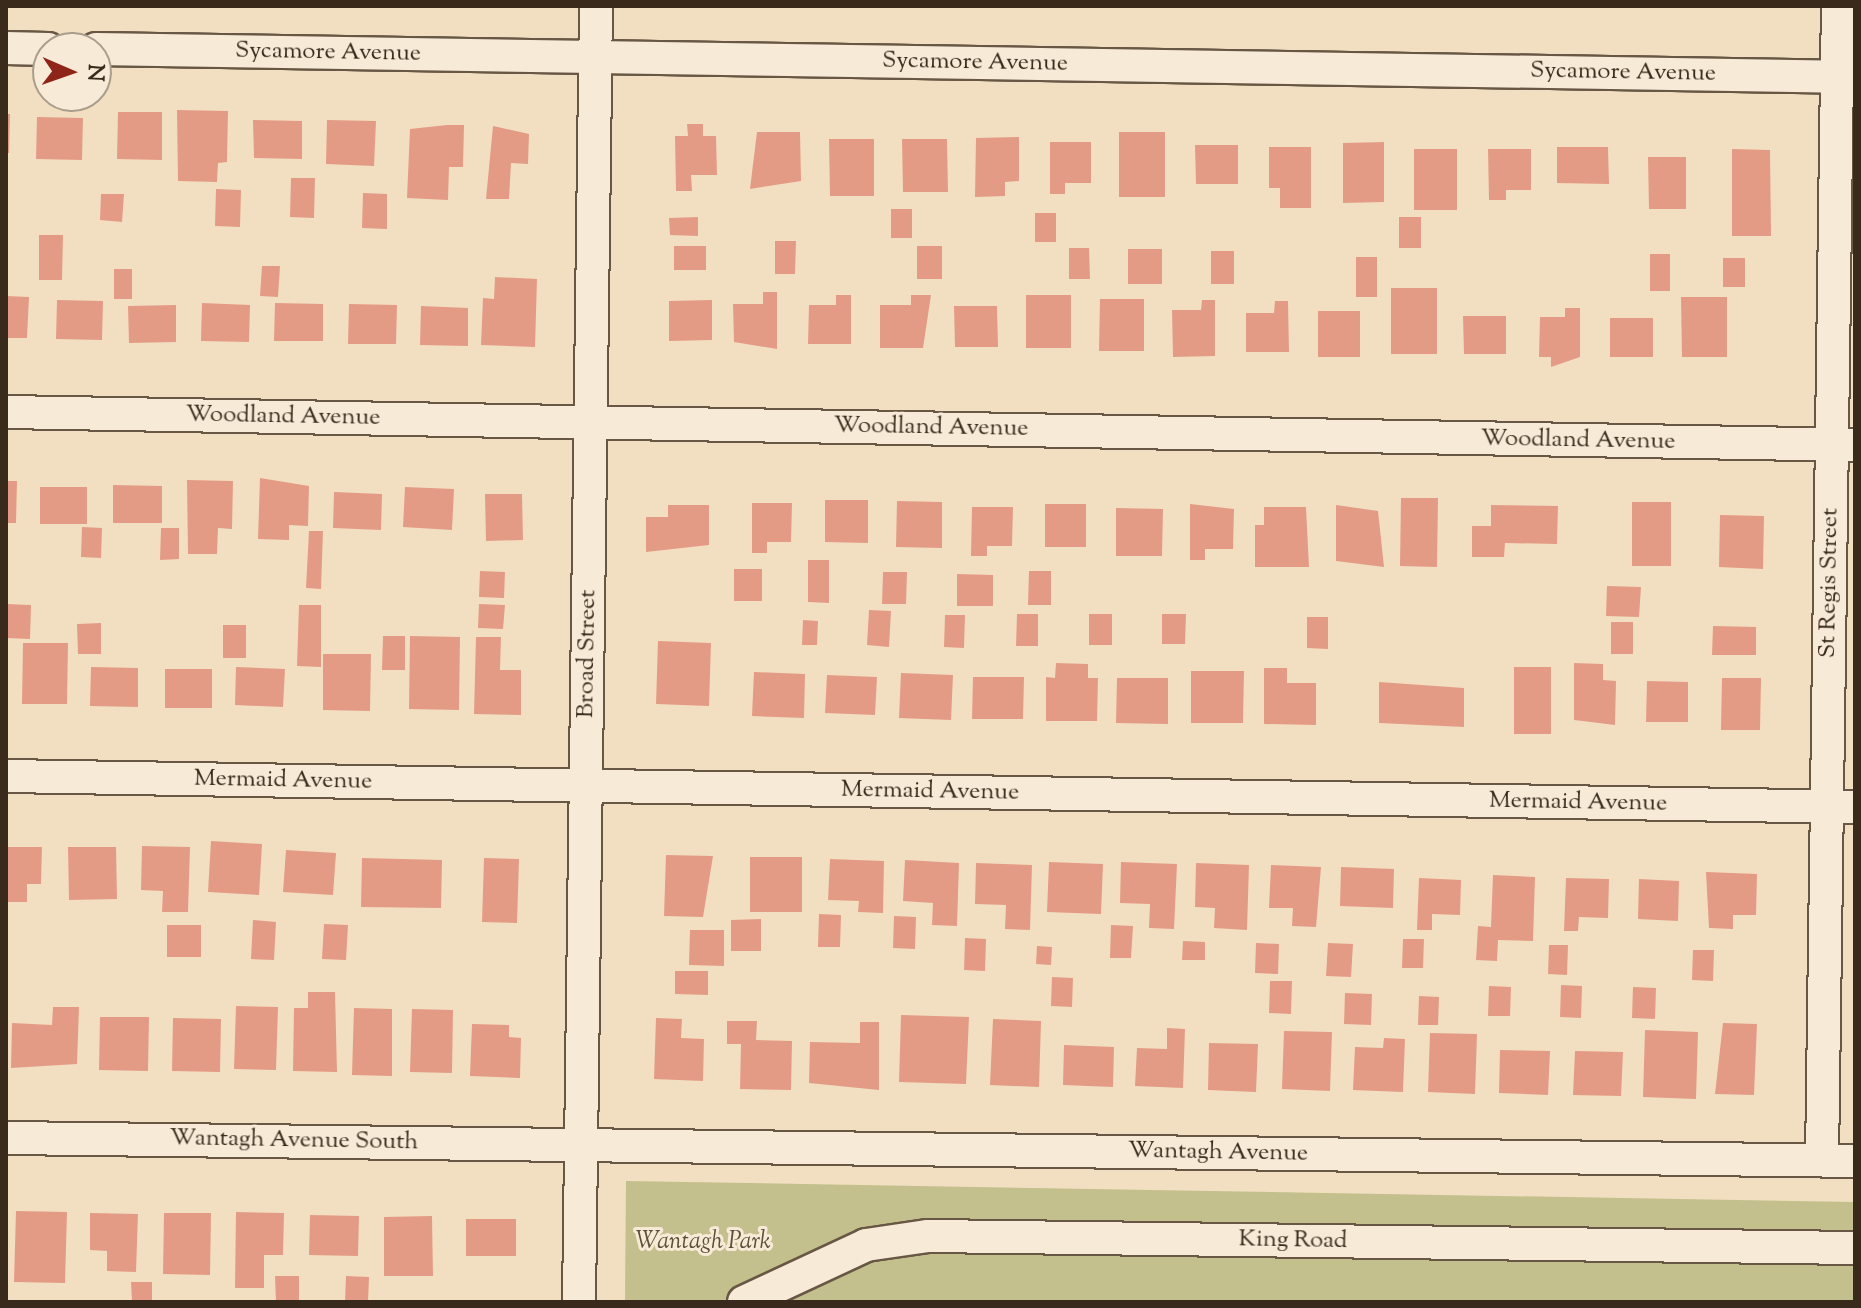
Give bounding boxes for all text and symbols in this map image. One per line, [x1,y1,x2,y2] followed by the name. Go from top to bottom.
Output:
[32,32,112,112] north arrow
[235,37,421,69] street label: Sycamore Avenue
[882,47,1068,79] street label: Sycamore Avenue
[1530,57,1716,89] street label: Sycamore Avenue
[78,63,110,82] text: N
[185,401,381,433] street label: Woodland Avenue
[833,412,1029,444] street label: Woodland Avenue
[1480,425,1676,457] street label: Woodland Avenue
[1814,508,1846,658] street label: St Regis Street
[572,589,604,719] street label: Broad Street
[194,765,372,797] street label: Mermaid Avenue
[841,776,1019,808] street label: Mermaid Avenue
[1489,787,1667,819] street label: Mermaid Avenue
[169,1124,419,1158] street label: Wantagh Avenue South
[1128,1137,1308,1169] street label: Wantagh Avenue
[1238,1226,1348,1256] street label: King Road
[636,1229,770,1257] park label: Wantagh Park

